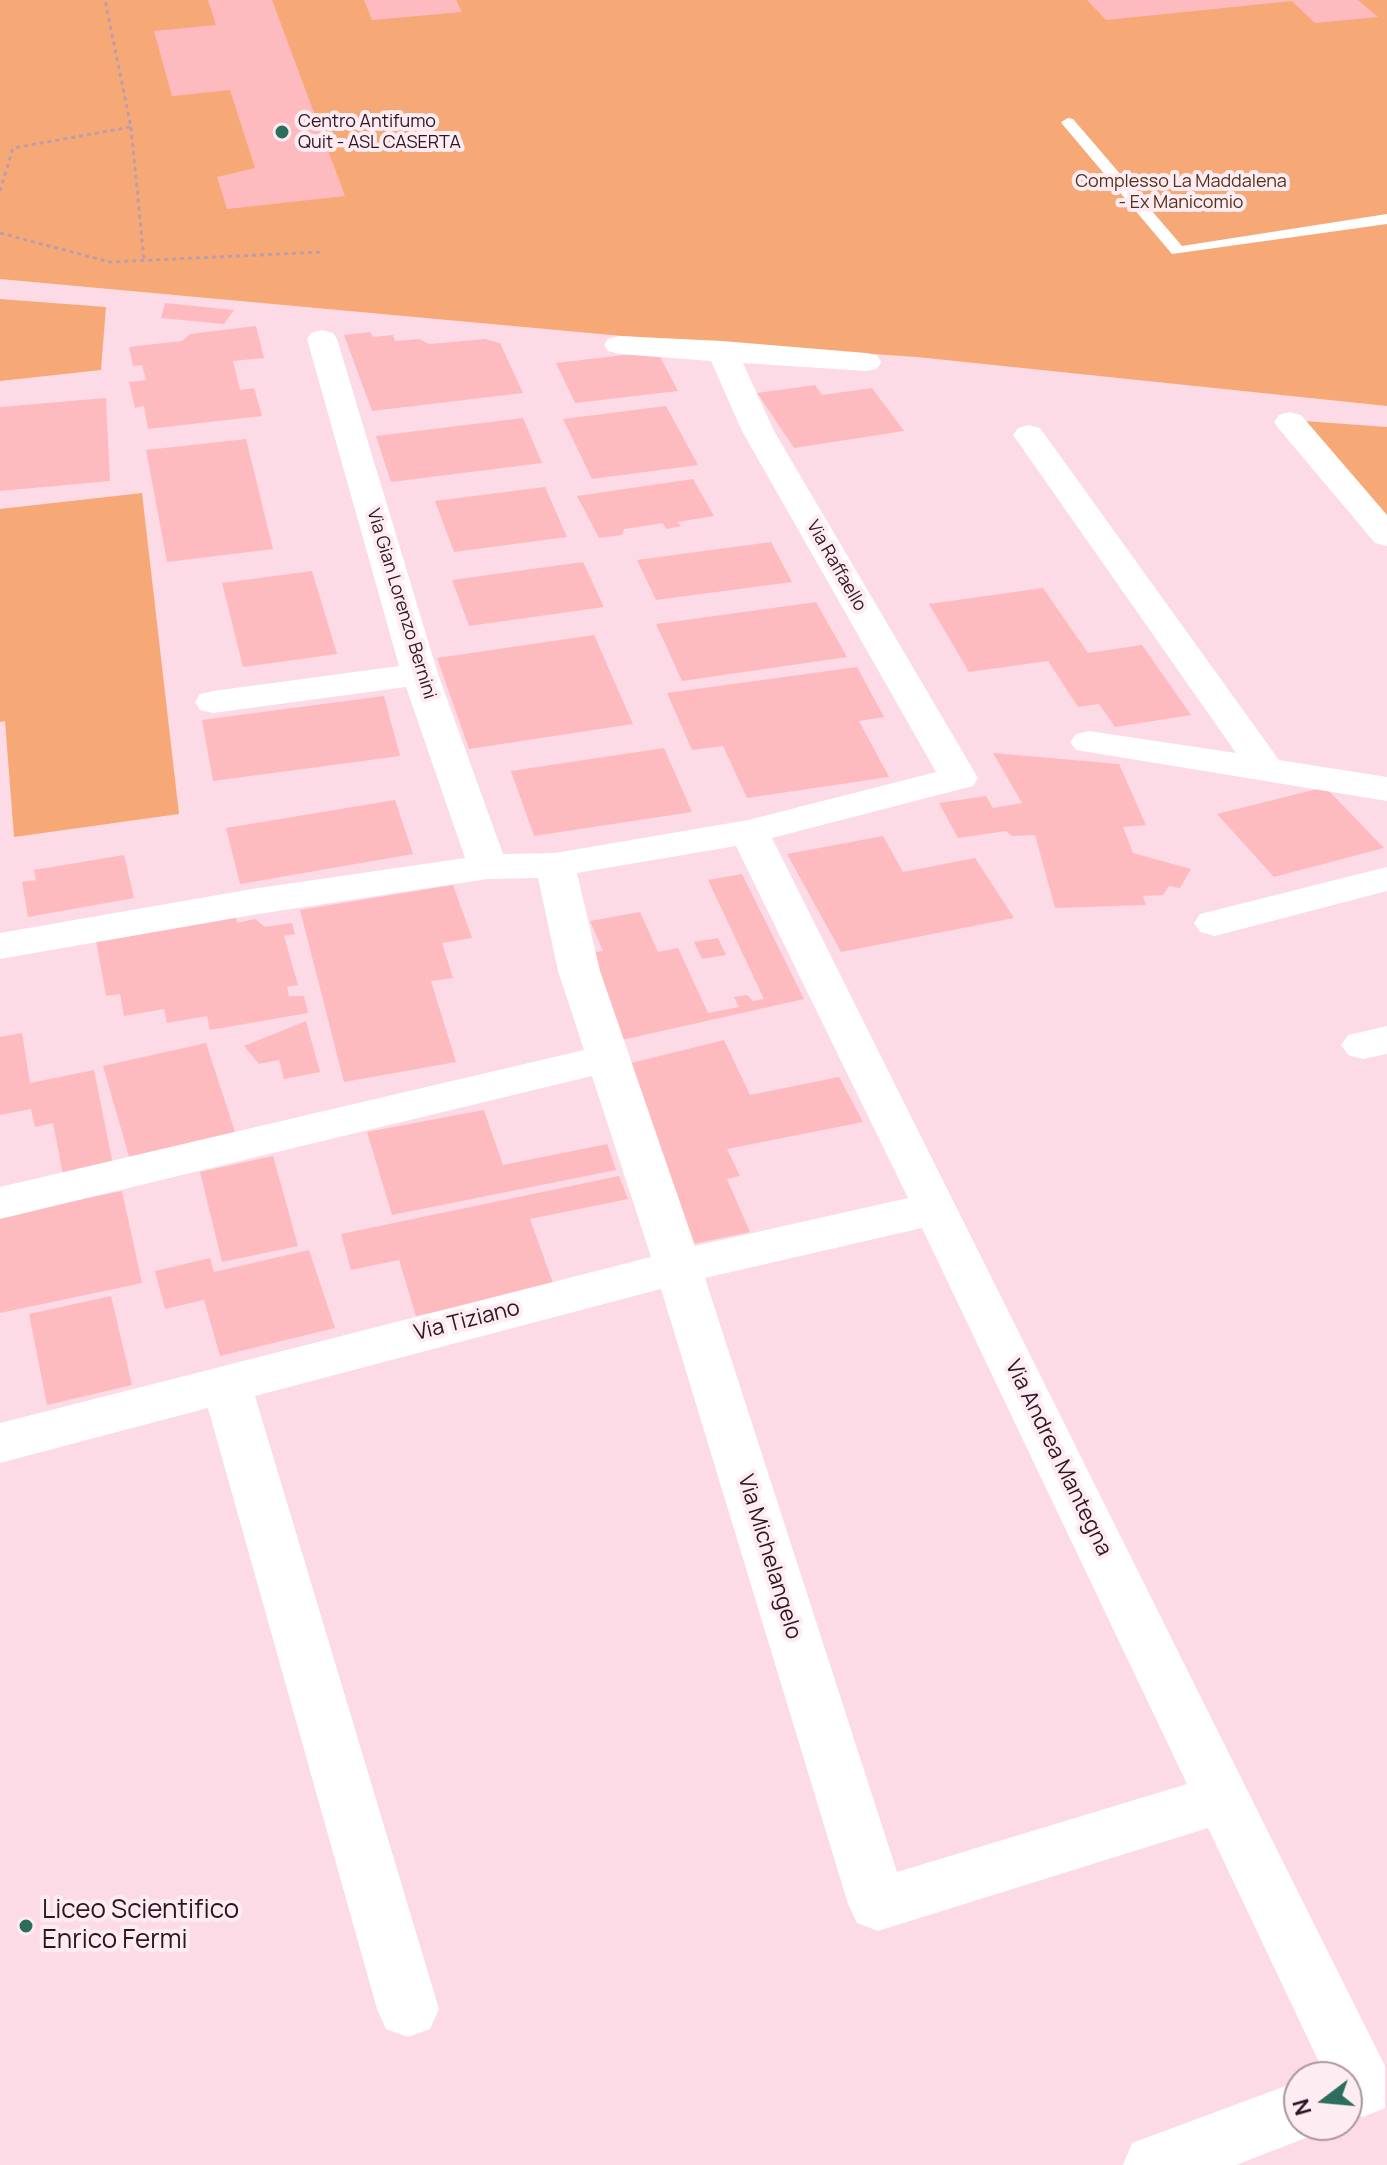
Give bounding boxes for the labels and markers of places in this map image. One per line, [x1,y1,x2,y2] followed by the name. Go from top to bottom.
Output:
[298,111,461,154] place label: Centro Antifumo Quit - ASL CASERTA
[273,123,291,141] marker: Centro Antifumo Quit - ASL CASERTA
[42,1895,239,1956] place label: Liceo Scientifico Enrico Fermi
[17,1917,35,1935] marker: Liceo Scientifico Enrico Fermi

